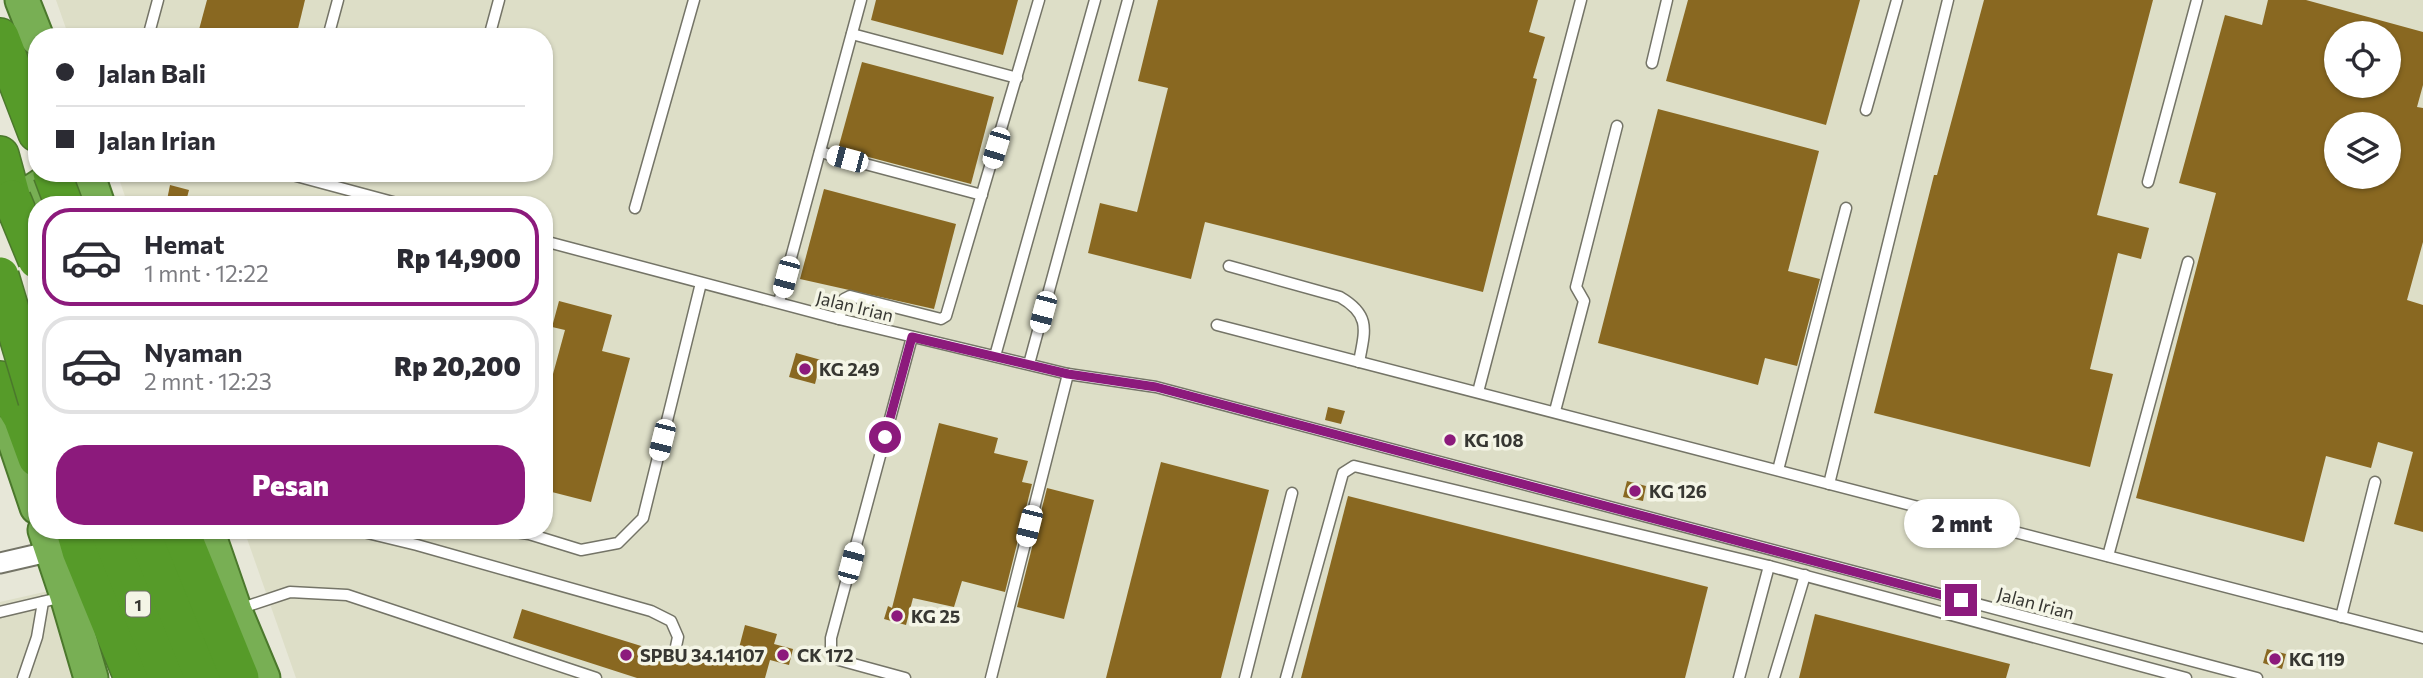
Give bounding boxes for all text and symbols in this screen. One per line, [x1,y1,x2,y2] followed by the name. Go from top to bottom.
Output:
[2324,21,2401,189] map controls
[2324,21,2401,98] button: locate
[98,57,206,88] text: Jalan Bali
[2324,112,2401,189] button: layers
[98,124,216,155] text: Jalan Irian
[980,125,1013,171] car
[824,143,871,175] car
[60,226,123,289] icon: car
[144,228,225,259] text: Hemat
[397,242,521,273] text: Rp 14,900
[771,254,802,300] car
[144,259,269,287] text: 1 mnt · 12:22
[814,286,896,326] street label: Jalan Irian
[1028,289,1059,335] car
[60,334,123,397] icon: car
[144,336,243,367] text: Nyaman
[394,350,521,381] text: Rp 20,200
[819,358,880,380] place label: KG 249
[797,361,813,377] marker: KG 249
[144,367,272,395] text: 2 mnt · 12:23
[647,417,678,463] car
[869,421,901,453] route start
[1464,429,1524,451] place label: KG 108
[1442,432,1458,448] marker: KG 108
[56,445,525,525] button: Pesan
[1649,480,1707,502] place label: KG 126
[1627,483,1643,499] marker: KG 126
[1903,498,2019,548] callout: 2 mnt
[1014,503,1045,549] car
[1932,509,1992,537] text: 2 mnt
[836,540,867,586] car
[1995,582,2077,624] street label: Jalan Irian
[1945,584,1977,616] route end
[126,592,150,617] road number: 1
[911,605,960,627] place label: KG 25
[889,608,905,624] marker: KG 25
[640,644,764,666] place label: SPBU 34.14107
[797,644,854,666] place label: CK 172
[618,647,634,663] marker: SPBU 34.14107
[775,647,791,663] marker: CK 172
[2289,648,2345,670] place label: KG 119
[2267,651,2283,667] marker: KG 119

